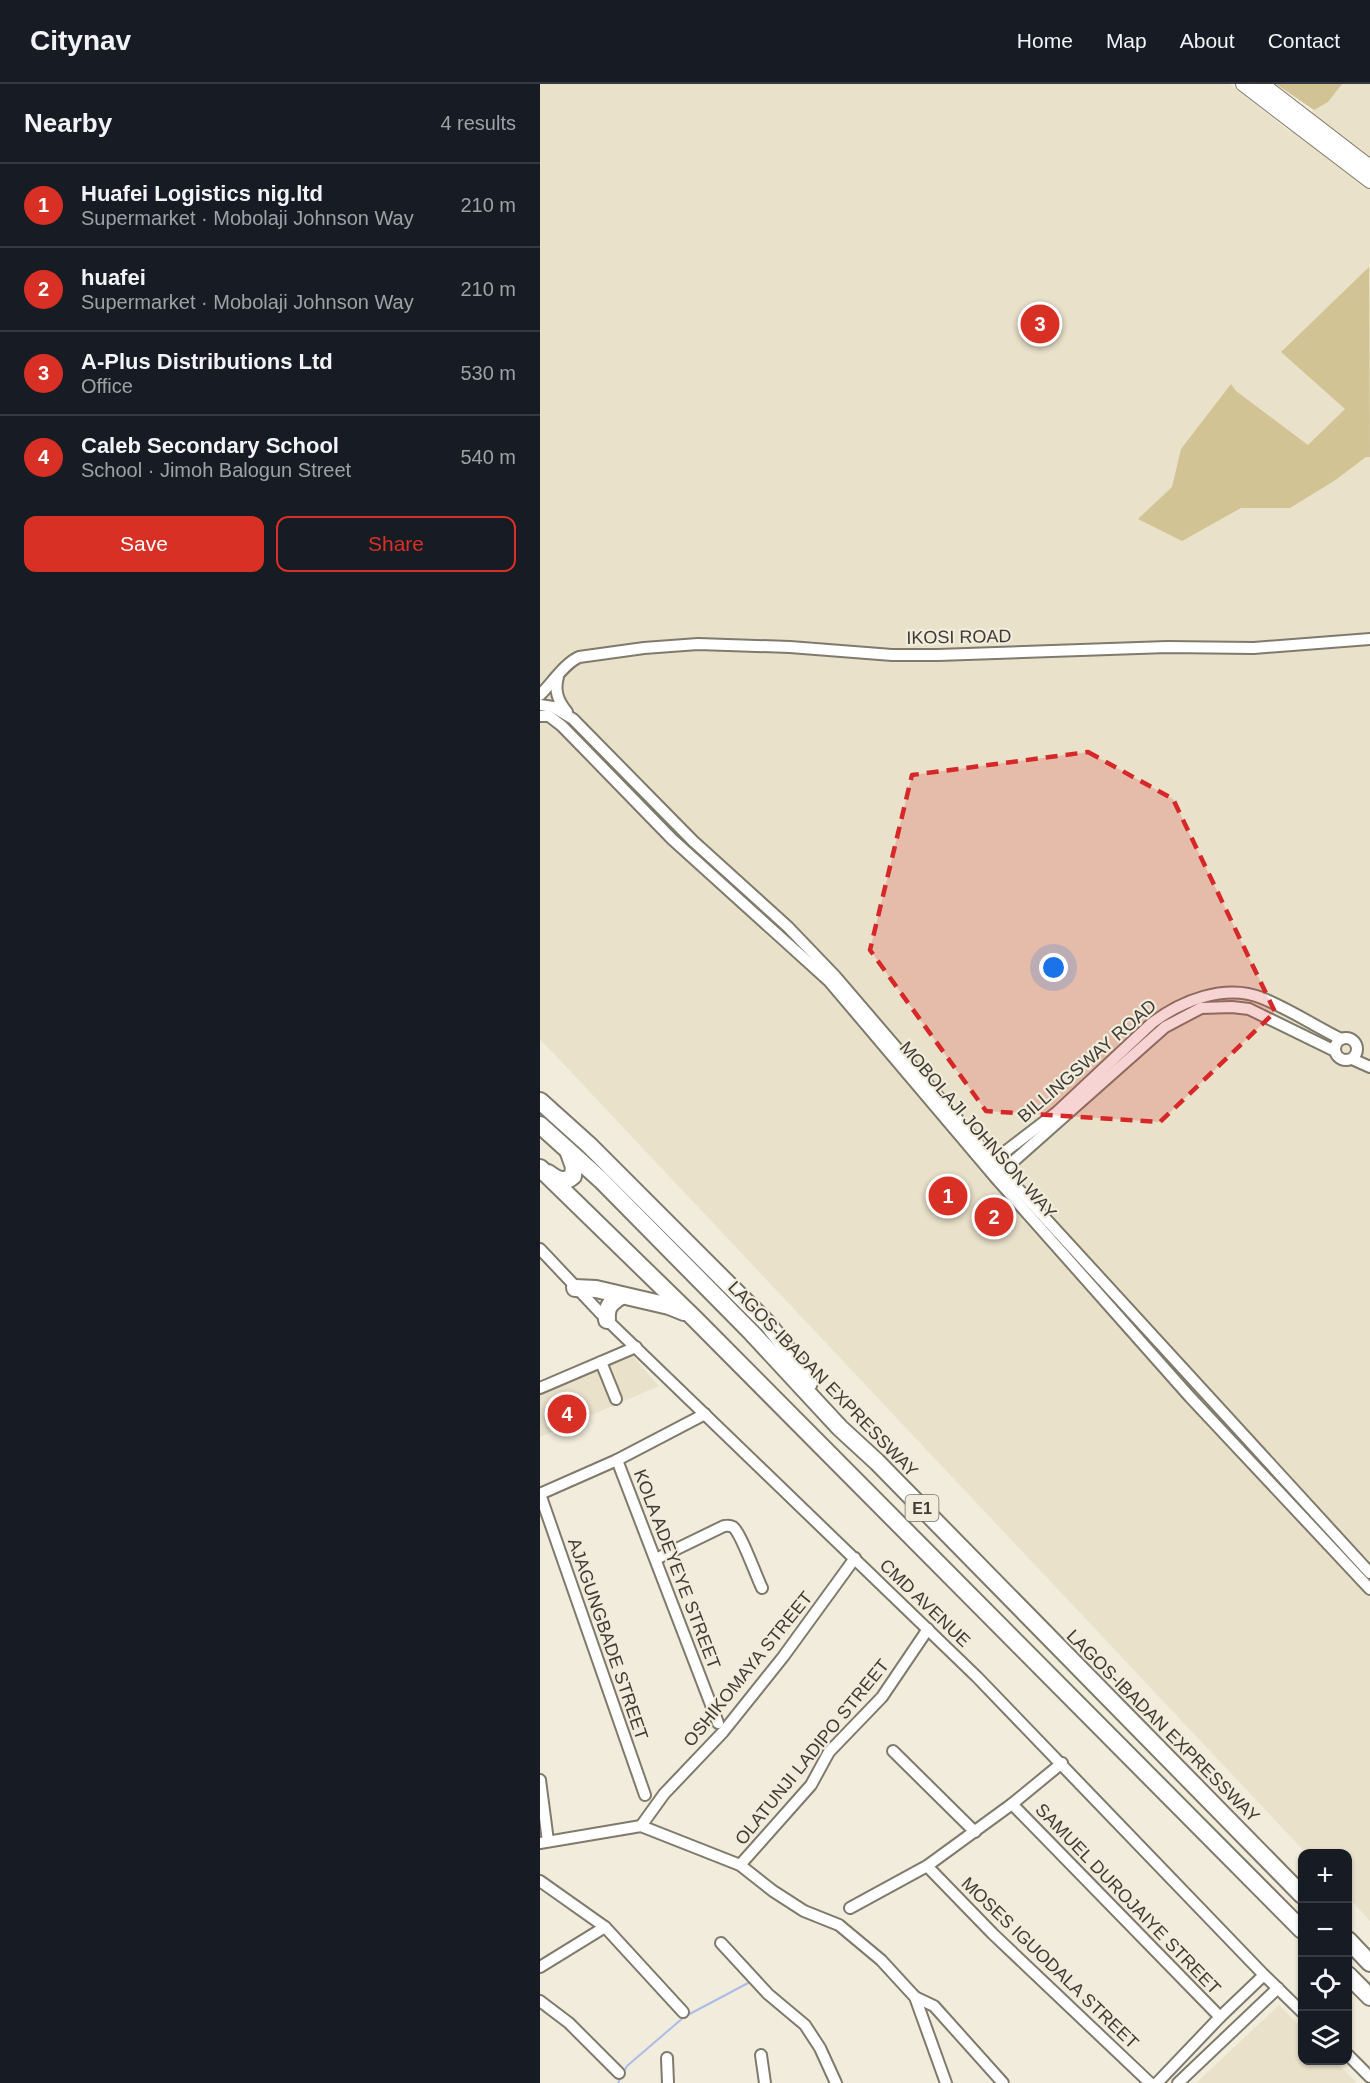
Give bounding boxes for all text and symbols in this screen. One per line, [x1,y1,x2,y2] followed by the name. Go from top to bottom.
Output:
[30,25,131,56] text: Citynav
[1017,29,1073,52] text: Home
[1106,29,1147,52] text: Map
[1180,29,1235,52] text: About
[1268,29,1340,52] text: Contact
[24,108,112,138] text: Nearby
[440,112,516,134] text: 4 results
[81,181,323,206] text: Huafei Logistics nig.ltd
[38,194,49,216] text: 1
[460,194,516,216] text: 210 m
[81,207,414,229] text: Supermarket · Mobolaji Johnson Way
[81,265,146,290] text: huafei
[38,278,49,300] text: 2
[460,278,516,300] text: 210 m
[81,291,414,313] text: Supermarket · Mobolaji Johnson Way
[1020,302,1060,346] pin: 3
[81,349,333,374] text: A-Plus Distributions Ltd
[38,362,49,384] text: 3
[460,362,516,384] text: 530 m
[81,375,133,397] text: Office
[81,433,339,458] text: Caleb Secondary School
[38,446,49,468] text: 4
[460,446,516,468] text: 540 m
[81,459,351,481] text: School · Jimoh Balogun Street
[24,516,264,572] button: Save
[276,516,516,572] button: Share
[906,626,1012,648] street label: IKOSI ROAD
[1039,953,1068,982] your location
[1014,995,1160,1127] street label: BILLINGSWAY ROAD
[896,1037,1060,1223] street label: MOBOLAJI JOHNSON WAY
[928,1174,968,1218] pin: 1
[974,1194,1014,1240] pin: 2
[724,1277,922,1481] street label: LAGOS-IBADAN EXPRESSWAY
[548,1392,586,1436] pin: 4
[630,1466,724,1672] street label: KOLA ADEYEYE STREET
[906,1495,938,1521] road number: E1
[564,1535,652,1743] street label: AJAGUNGBADE STREET
[876,1555,974,1651] street label: CMD AVENUE
[679,1588,817,1750] street label: OSHIKOMAYA STREET
[1063,1626,1263,1826] street label: LAGOS-IBADAN EXPRESSWAY
[731,1655,893,1849] street label: OLATUNJI LADIPO STREET
[1031,1799,1225,1999] street label: SAMUEL DUROJAIYE STREET
[1298,1849,1352,2065] map controls
[1298,1849,1352,1903] button: +
[957,1873,1143,2053] street label: MOSES IGUODALA STREET
[1298,1903,1352,1957] button: −
[1298,1957,1352,2011] button: locate
[1298,2011,1352,2065] button: layers

